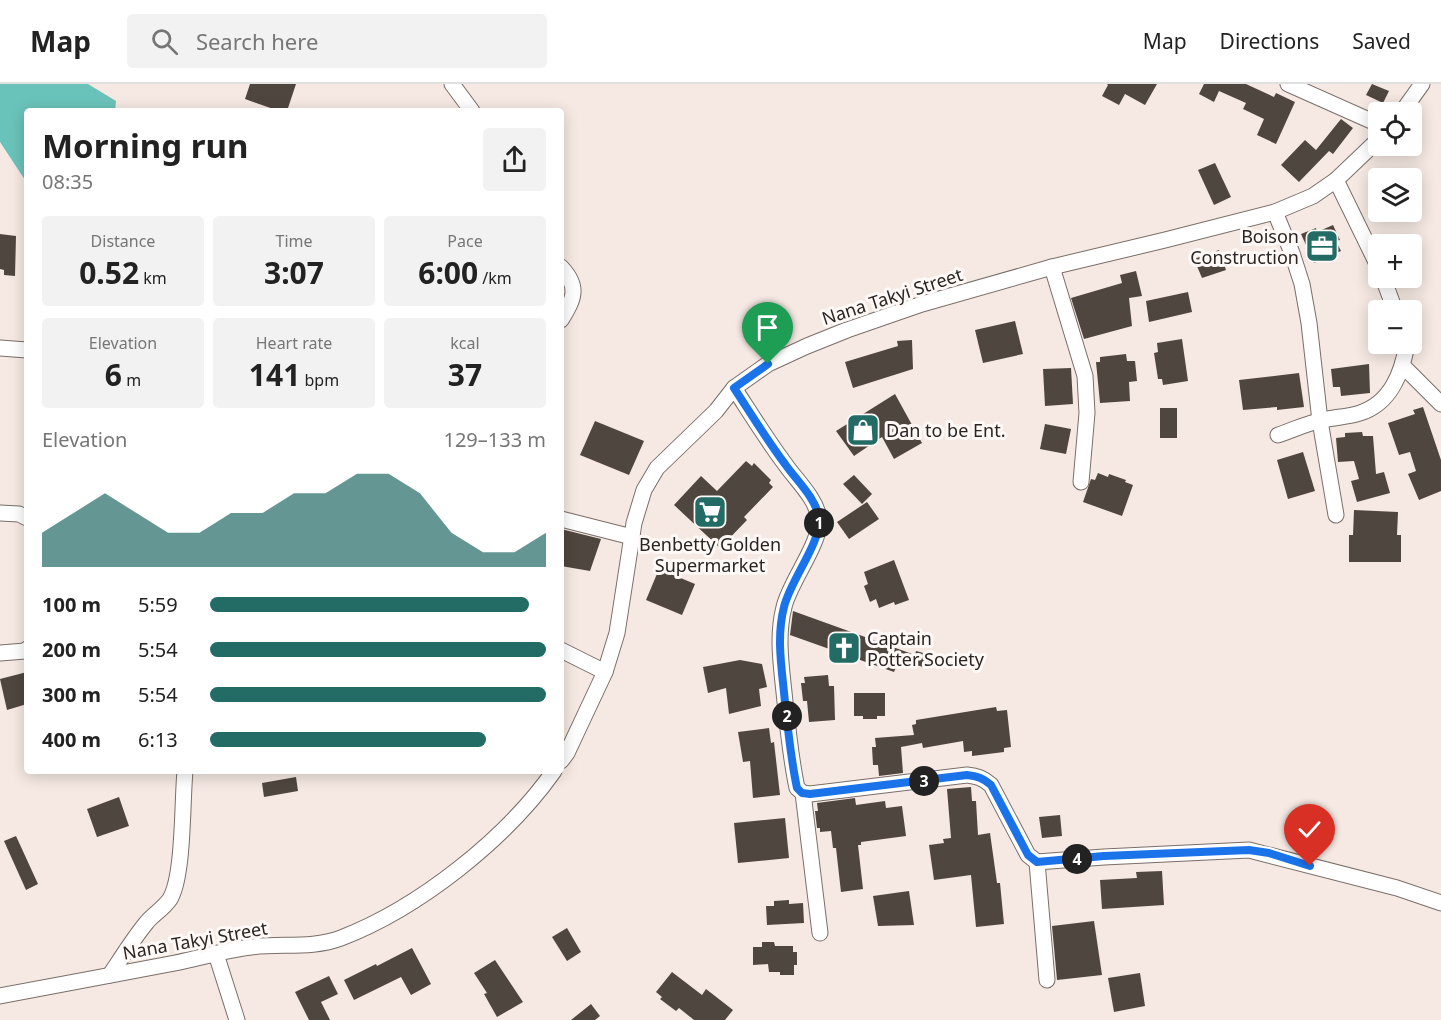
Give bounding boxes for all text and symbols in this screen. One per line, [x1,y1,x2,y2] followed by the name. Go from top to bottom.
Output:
[127,14,547,68] search box
[30,22,91,60] text: Map
[148,25,181,58] icon: search
[196,26,318,56] text: Search here
[1143,27,1187,55] text: Map
[1220,27,1319,55] text: Directions
[1352,27,1411,55] text: Saved
[1368,102,1422,354] map controls
[1368,102,1422,156] button: locate
[42,123,248,168] text: Morning run
[483,128,546,191] button: share
[42,168,93,195] text: 08:35
[1368,168,1422,222] button: layers
[1190,224,1299,269] place label: Boison Construction
[1304,228,1340,264] office icon: Boison Construction
[91,230,155,252] text: Distance
[275,230,313,252] text: Time
[447,230,483,252] text: Pace
[1368,234,1422,288] button: +
[79,252,139,293] text: 0.52
[264,252,324,293] text: 3:07
[418,252,478,293] text: 6:00
[819,262,966,330] street label: Nana Takyi Street
[139,267,167,289] text: km
[478,267,512,289] text: /km
[1368,300,1422,354] button: −
[742,302,793,364] pin
[751,311,784,344] icon: arrive
[89,332,157,354] text: Elevation
[256,332,332,354] text: Heart rate
[450,332,480,354] text: kcal
[105,354,122,395] text: 6
[249,354,300,395] text: 141
[448,354,482,395] text: 37
[122,369,141,391] text: m
[300,369,339,391] text: bpm
[845,412,881,448] shop icon: Dan to be Ent.
[886,418,1005,442] place label: Dan to be Ent.
[42,426,127,453] text: Elevation
[443,426,546,453] text: 129–133 m
[692,494,728,530] supermarket icon: Benbetty Golden Supermarket
[804,508,834,538] pin: 1
[814,512,824,534] text: 1
[639,532,781,577] place label: Benbetty Golden Supermarket
[42,591,101,618] text: 100 m
[138,591,178,618] text: 5:59
[867,626,985,671] place label: Captain Potter Society
[826,630,862,666] church icon: Captain Potter Society
[42,636,101,663] text: 200 m
[138,636,178,663] text: 5:54
[42,681,101,708] text: 300 m
[138,681,178,708] text: 5:54
[772,701,802,731] pin: 2
[782,705,792,727] text: 2
[42,726,101,753] text: 400 m
[138,726,178,753] text: 6:13
[909,766,939,796] pin: 3
[919,770,929,792] text: 3
[1284,804,1335,866] pin
[1293,813,1326,846] icon: check
[1062,844,1092,874] pin: 4
[1072,848,1082,870] text: 4
[121,915,270,965] street label: Nana Takyi Street

